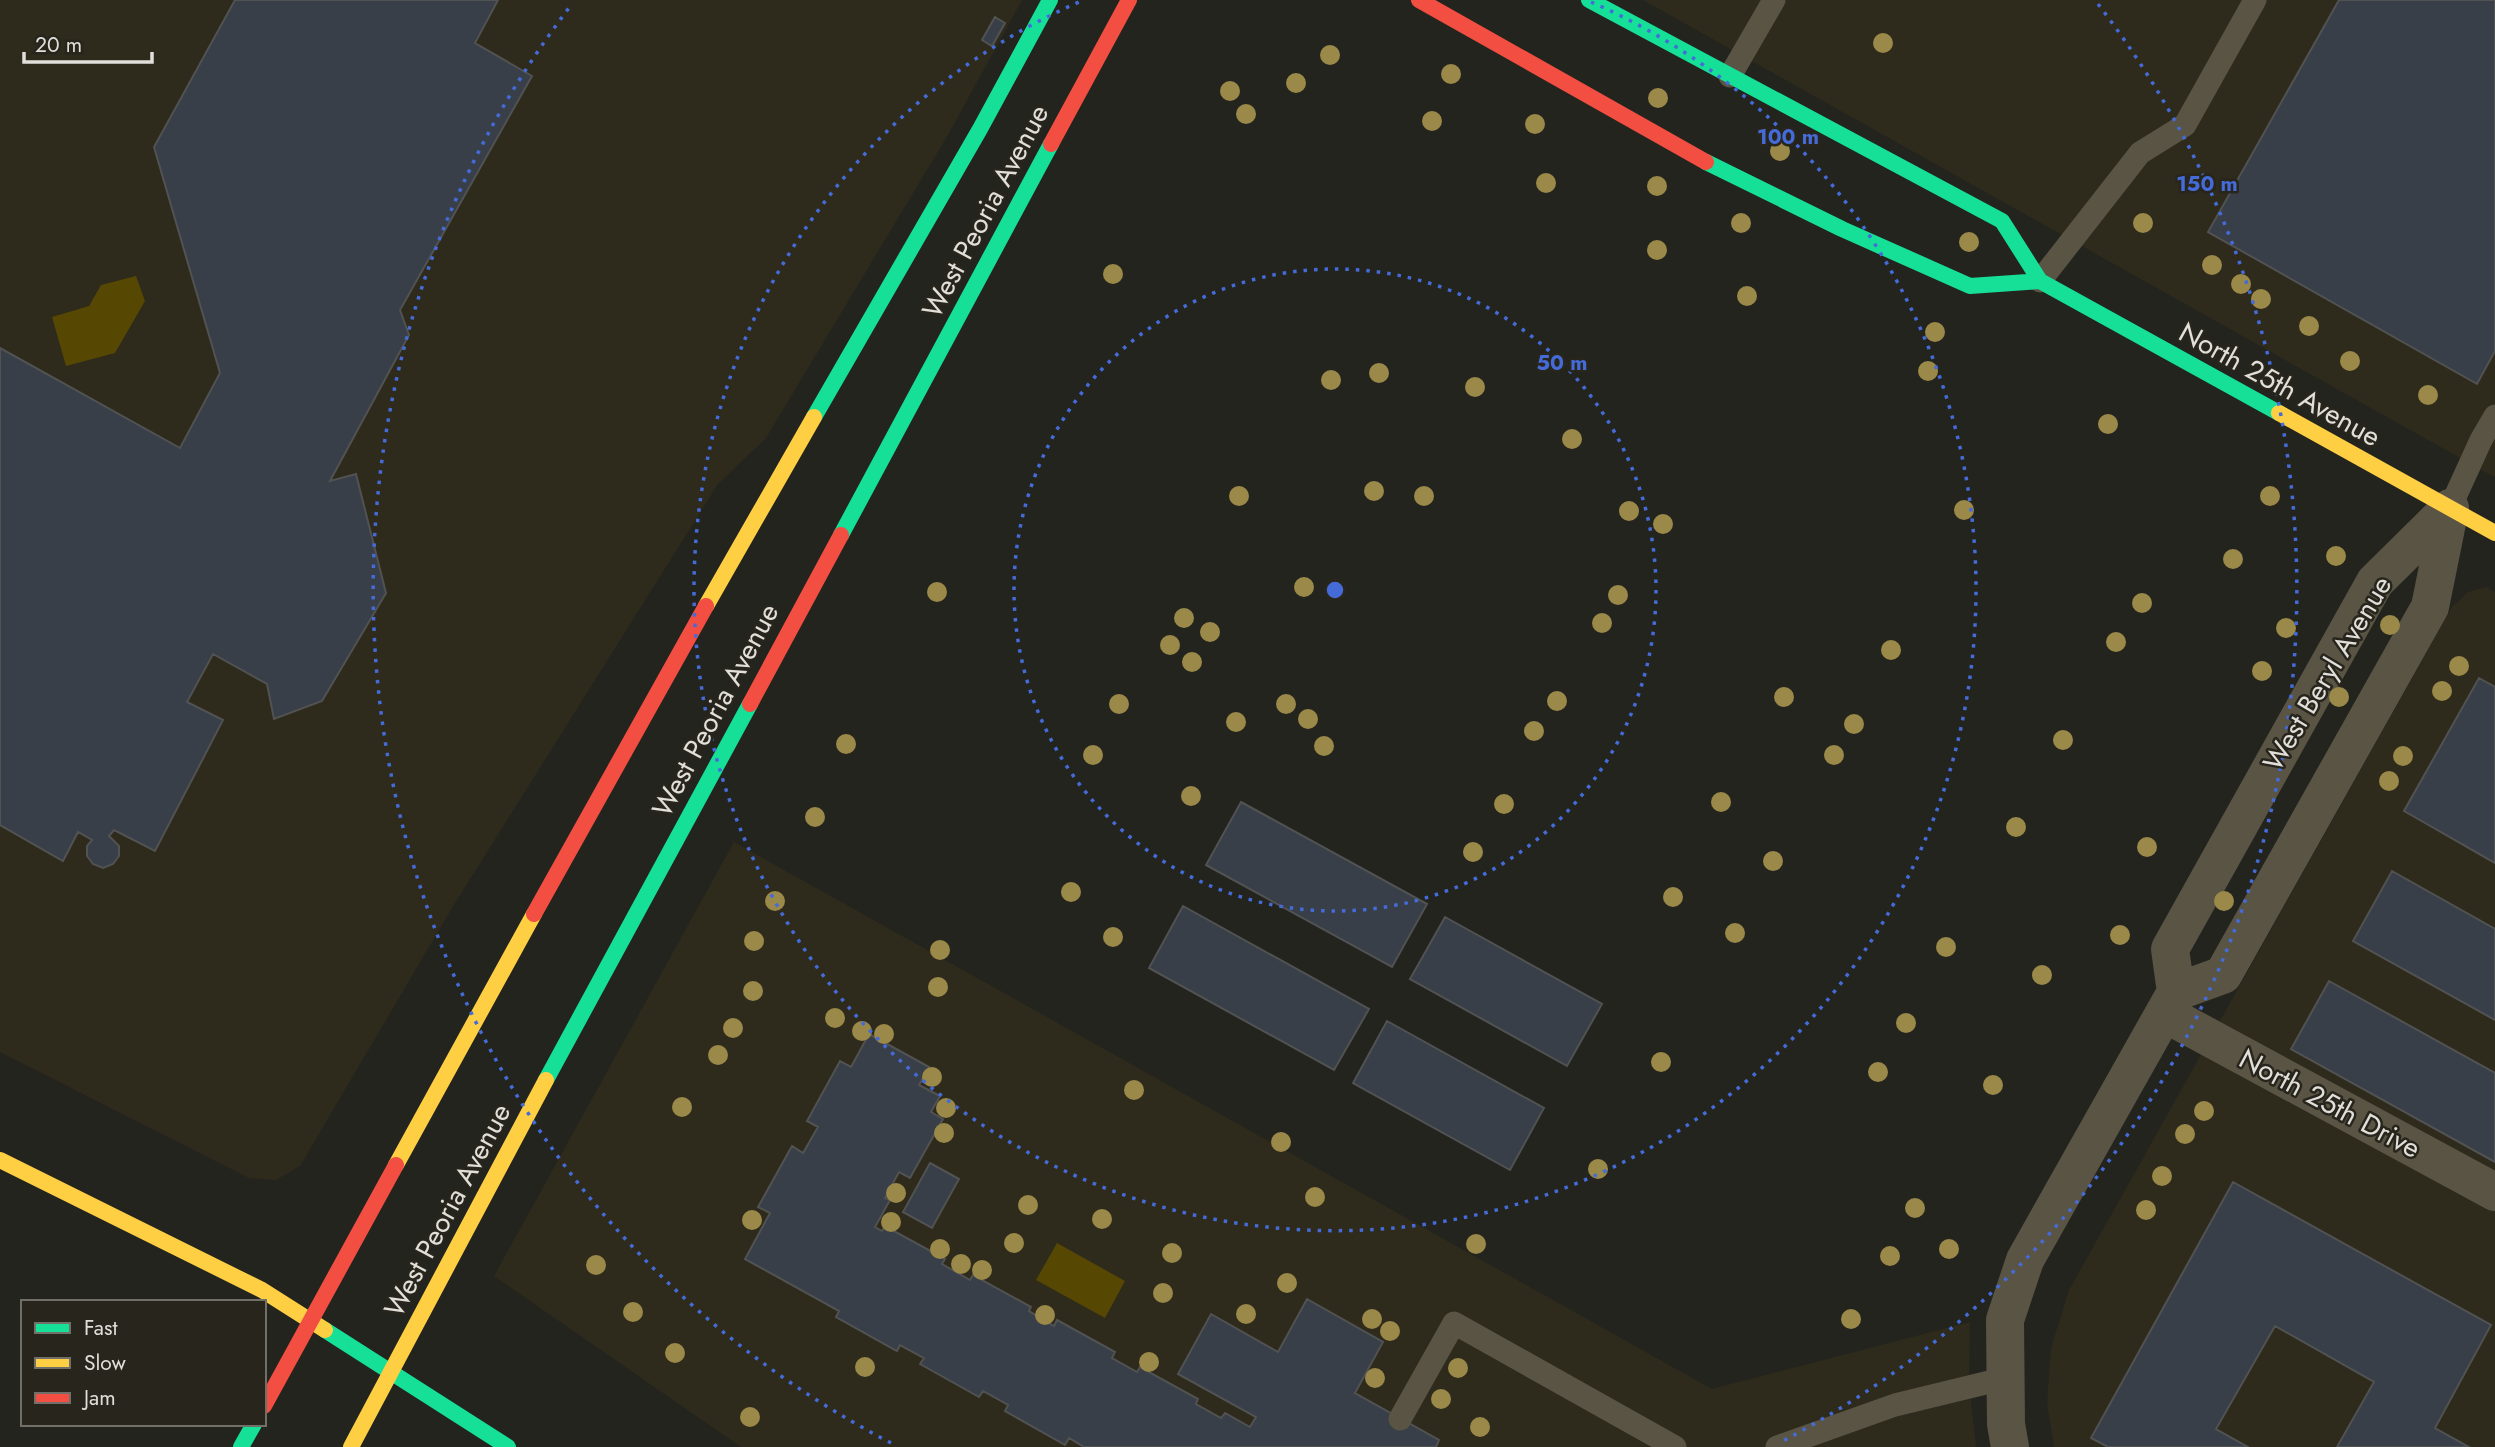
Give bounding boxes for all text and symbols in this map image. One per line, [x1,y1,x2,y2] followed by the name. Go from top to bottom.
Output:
[24,21,152,65] scale bar
[35,30,82,60] text: 20 m
[912,97,1059,325] street label: West Peoria Avenue
[1757,122,1819,152] text: 100 m
[2176,169,2238,199] text: 150 m
[2171,312,2388,457] street label: North 25th Avenue
[1537,348,1587,378] text: 50 m
[2253,568,2402,779] street label: West Beryl Avenue
[1323,578,1347,602] centre of rings
[642,596,789,824] street label: West Peoria Avenue
[2232,1038,2428,1169] street label: North 25th Drive
[374,1096,521,1324] street label: West Peoria Avenue
[21,1300,266,1426] legend
[84,1313,117,1343] text: Fast
[84,1348,126,1378] text: Slow
[81,1383,116,1413] text: Jam

